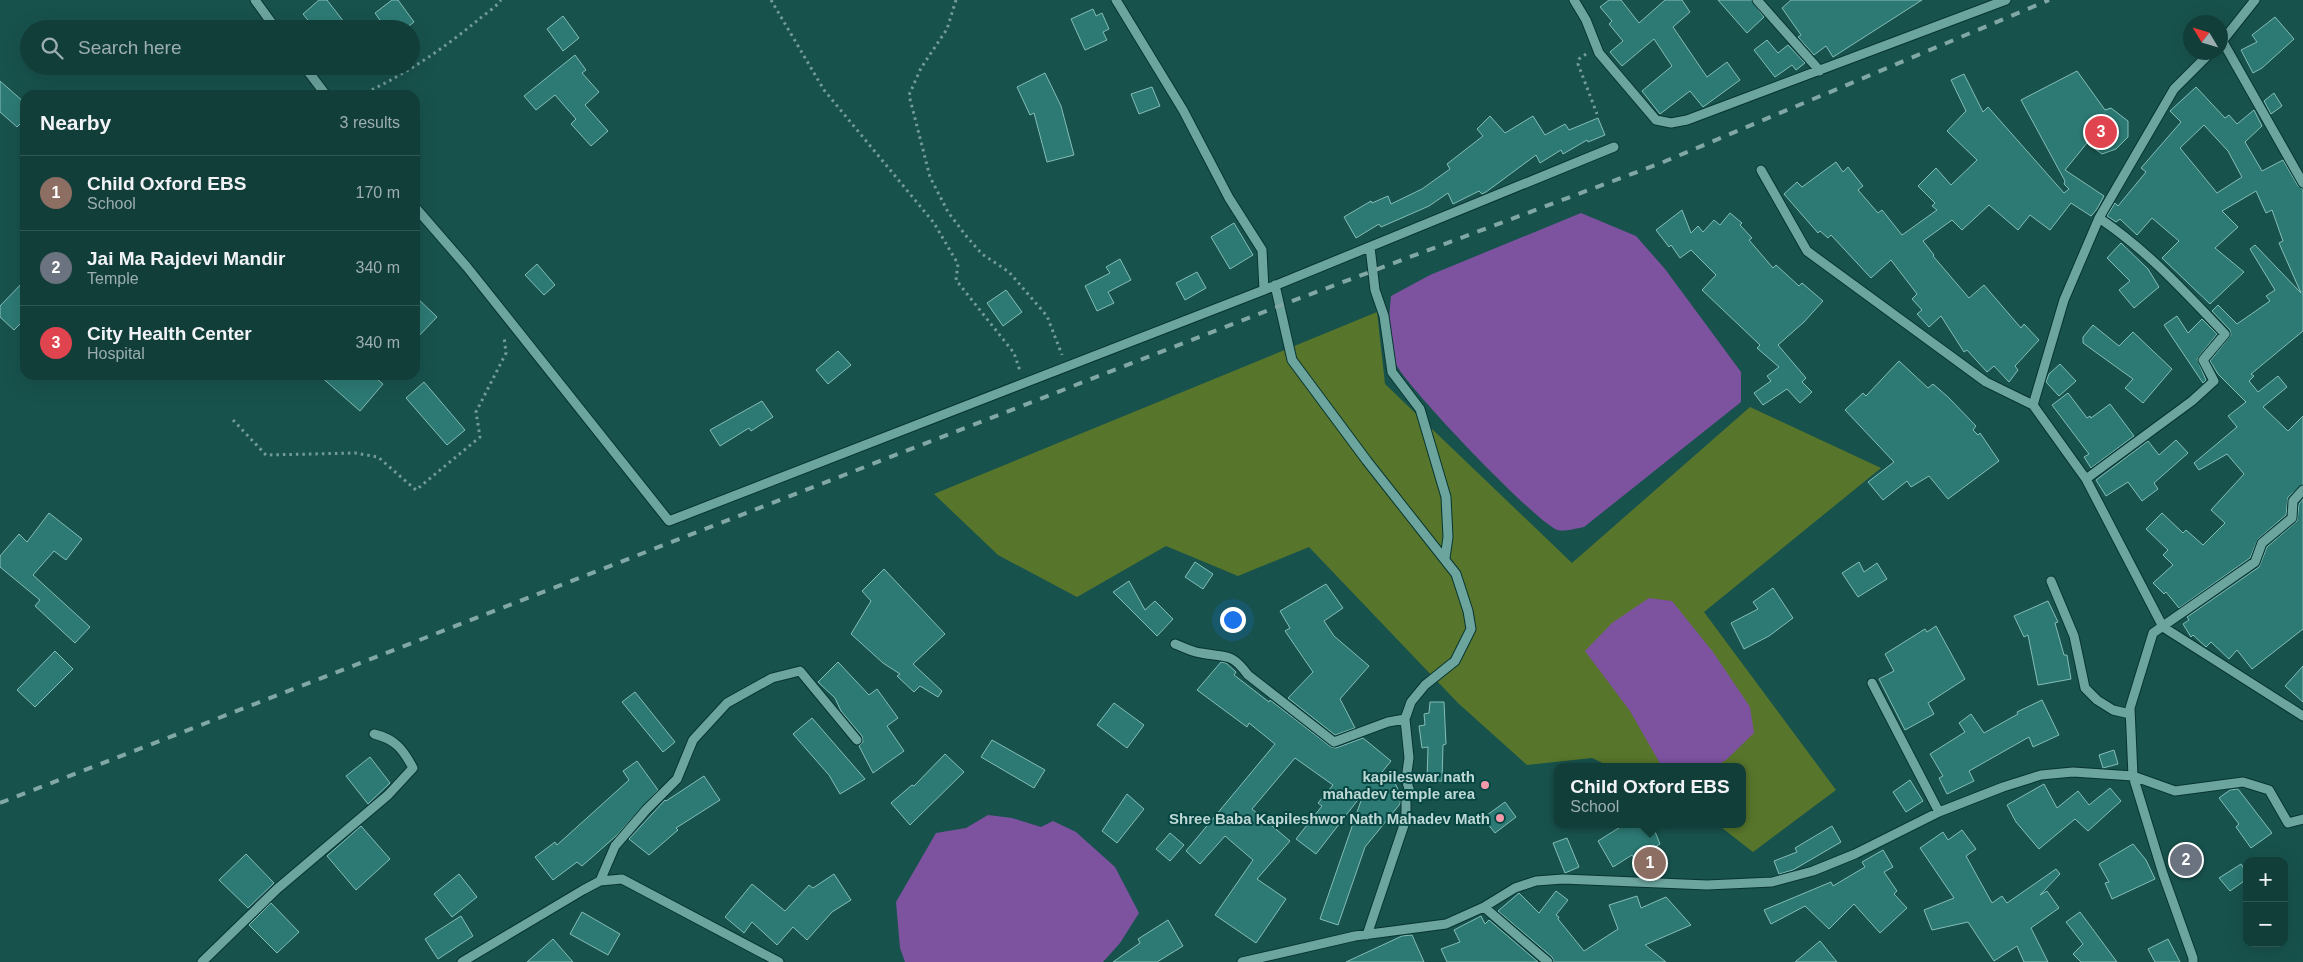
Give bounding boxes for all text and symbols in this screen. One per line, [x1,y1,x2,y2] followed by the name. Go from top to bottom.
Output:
[2183,15,2228,60] north arrow
[20,20,420,75] search box
[38,34,66,62] icon: search
[78,37,182,58] text: Search here
[40,111,111,134] text: Nearby
[2085,113,2117,151] pin: 3
[340,114,400,131] text: 3 results
[87,173,246,194] text: Child Oxford EBS
[52,184,60,201] text: 1
[356,184,400,201] text: 170 m
[87,195,136,212] text: School
[87,248,286,269] text: Jai Ma Rajdevi Mandir
[52,259,60,276] text: 2
[356,259,400,276] text: 340 m
[87,270,139,287] text: Temple
[87,323,252,344] text: City Health Center
[52,334,60,351] text: 3
[356,334,400,351] text: 340 m
[87,345,145,362] text: Hospital
[1220,607,1246,633] your location
[1554,763,1746,828] popup
[1322,768,1476,802] place label: kapileswar nath mahadev temple area
[1570,776,1730,797] text: Child Oxford EBS
[1479,779,1491,791] marker: kapileswar nath mahadev temple area
[1570,798,1619,815] text: School
[1169,810,1490,827] place label: Shree Baba Kapileshwor Nath Mahadev Math
[1494,812,1506,824] marker: Shree Baba Kapileshwor Nath Mahadev Math
[2170,841,2202,879] pin: 2
[1634,844,1666,882] pin: 1
[2243,857,2288,947] map controls
[2243,857,2288,902] button: +
[2243,902,2288,947] button: −

